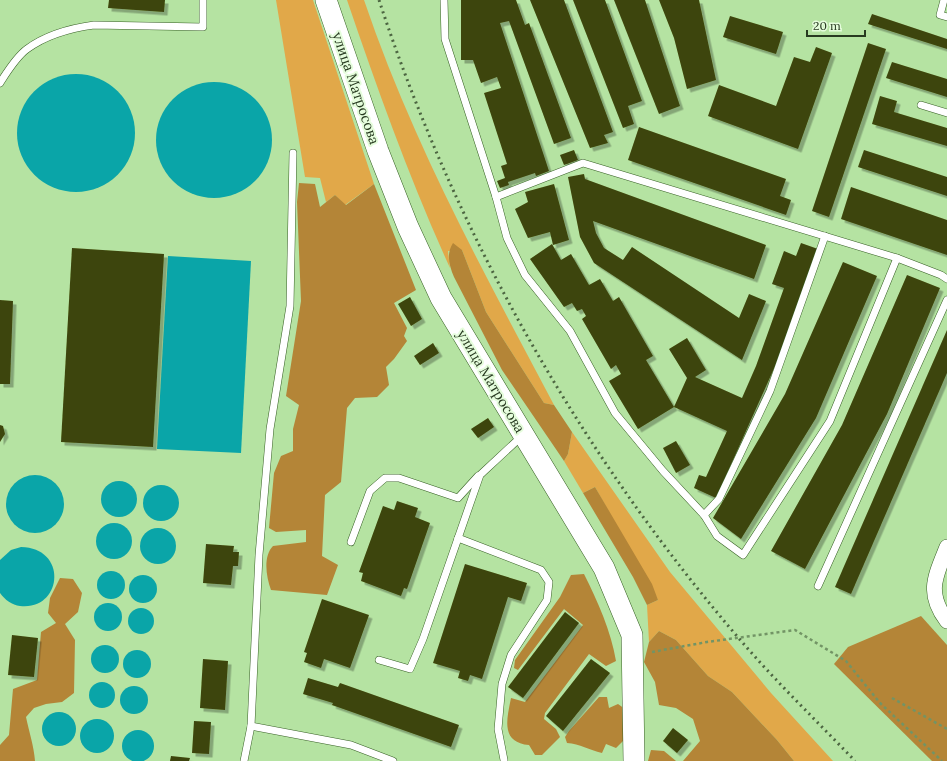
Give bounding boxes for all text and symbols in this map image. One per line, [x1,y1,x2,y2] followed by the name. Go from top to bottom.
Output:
[807,12,865,38] scale bar
[813,18,841,33] text: 20 m
[328,29,384,147] street label: улица Матросова
[453,326,529,436] street label: улица Матросова

